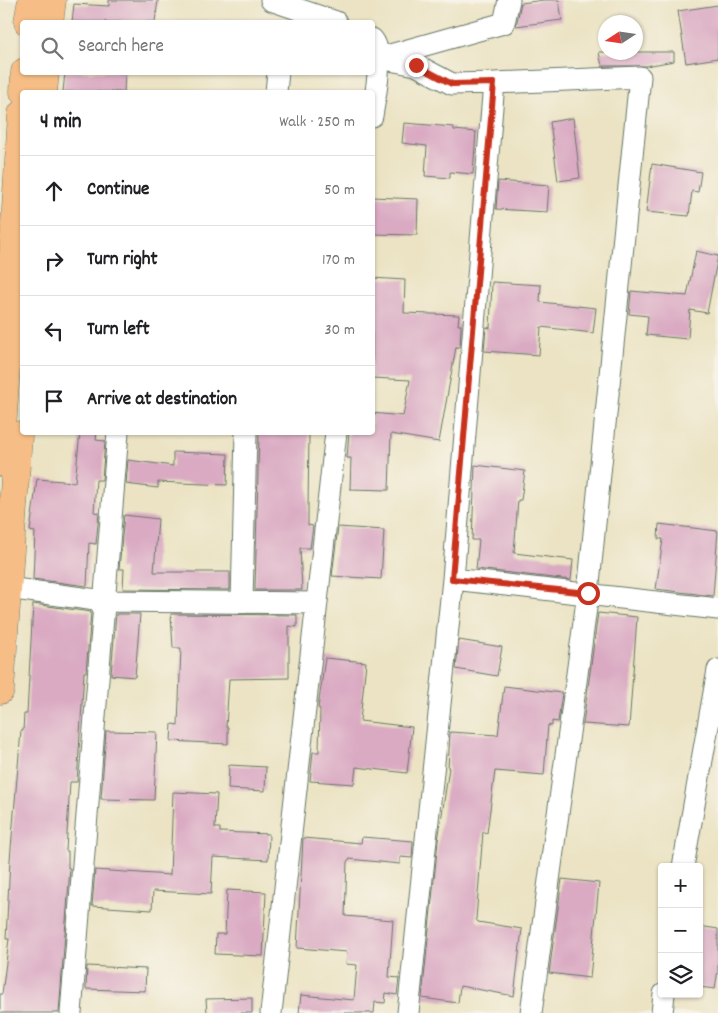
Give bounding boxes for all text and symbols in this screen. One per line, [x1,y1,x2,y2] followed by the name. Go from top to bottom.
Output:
[598,15,643,60] north arrow
[20,20,375,75] search box
[38,34,66,62] icon: search
[78,34,164,61] text: Search here
[405,54,428,77] route end
[40,108,82,138] text: 4 min
[279,111,355,134] text: Walk · 250 m
[40,177,68,205] icon: ahead
[87,177,149,204] text: Continue
[324,179,355,202] text: 50 m
[40,247,68,275] icon: right
[87,247,158,274] text: Turn right
[322,249,355,272] text: 170 m
[40,317,68,345] icon: left
[87,317,150,344] text: Turn left
[325,319,355,342] text: 30 m
[40,387,68,415] icon: arrive
[87,387,237,414] text: Arrive at destination
[577,582,600,605] route start
[658,863,703,998] map controls
[658,863,703,908] button: +
[658,908,703,953] button: −
[658,953,703,998] button: layers

